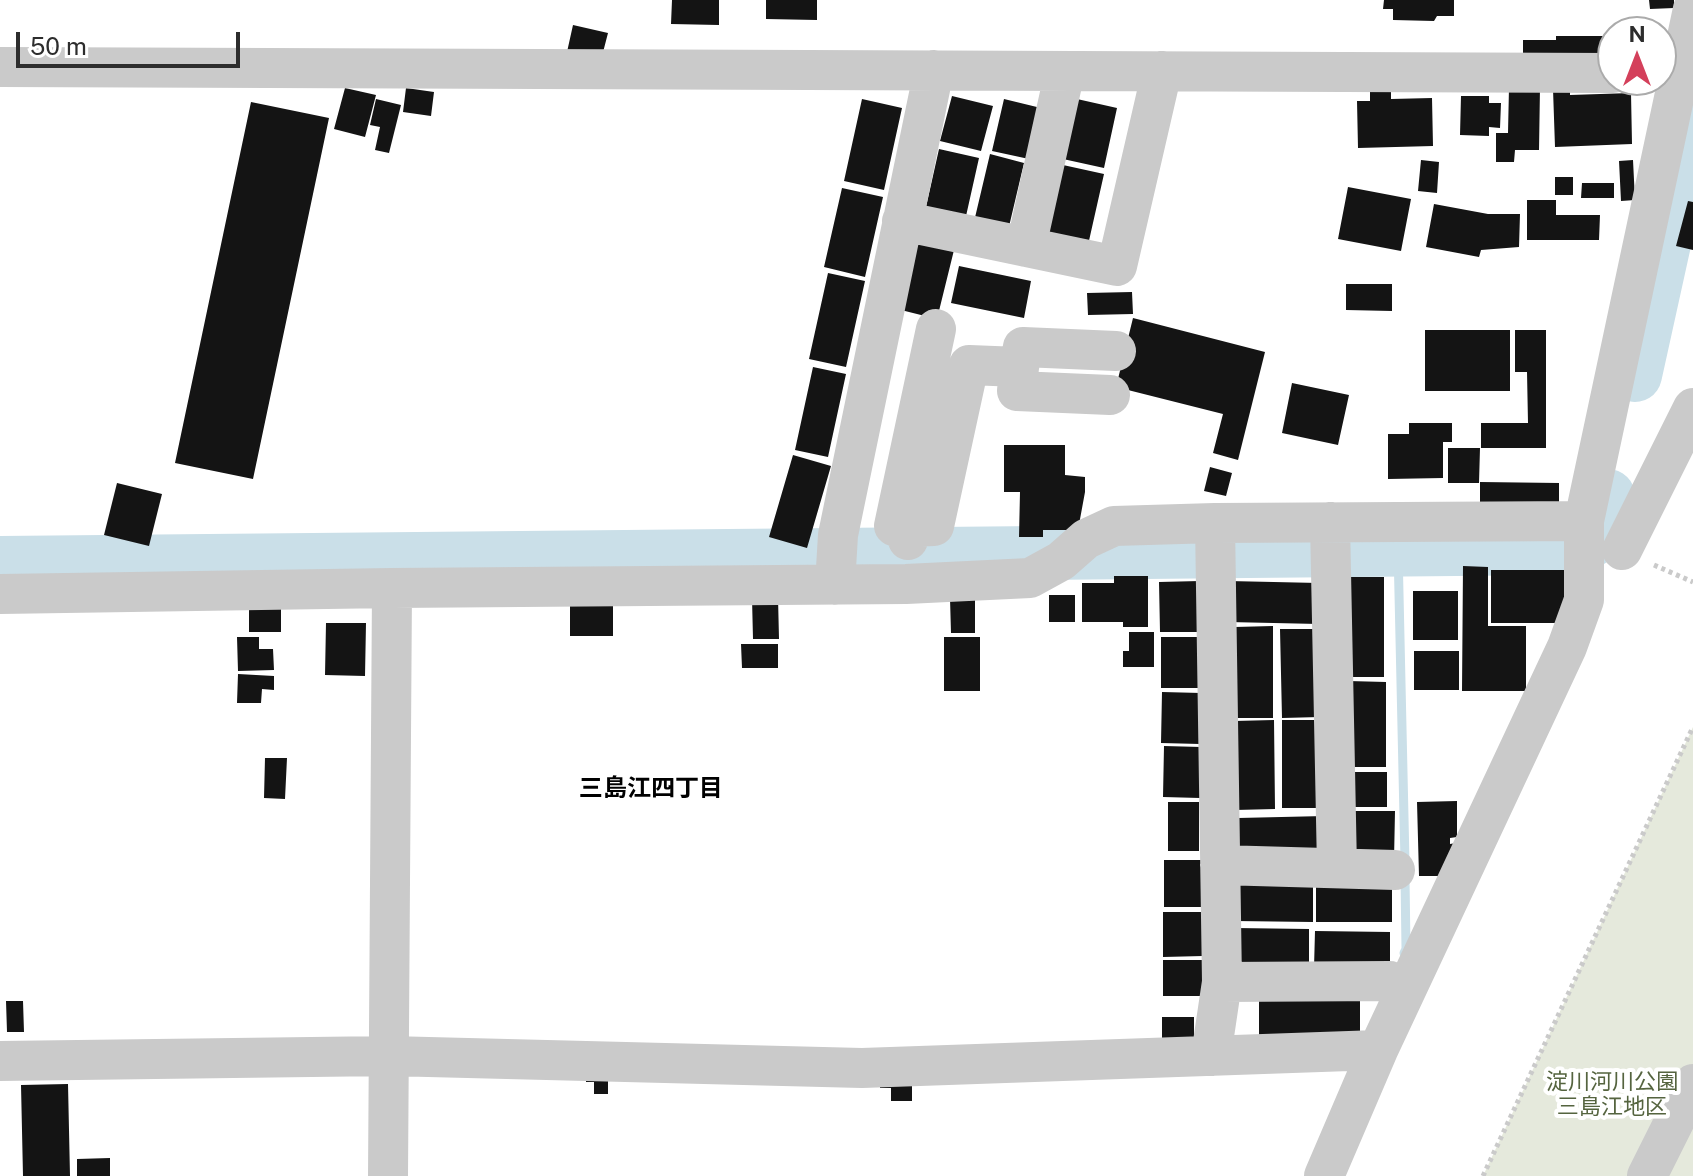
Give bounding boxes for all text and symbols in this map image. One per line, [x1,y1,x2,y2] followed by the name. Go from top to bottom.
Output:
[20,16,244,66] scale bar
[1597,16,1677,96] north arrow
[1628,21,1646,47] text: N
[30,32,87,60] text: 50 m
[579,775,723,803] district label: 三島江四丁目
[1546,1069,1678,1120] park label: 淀川河川公園 三島江地区

